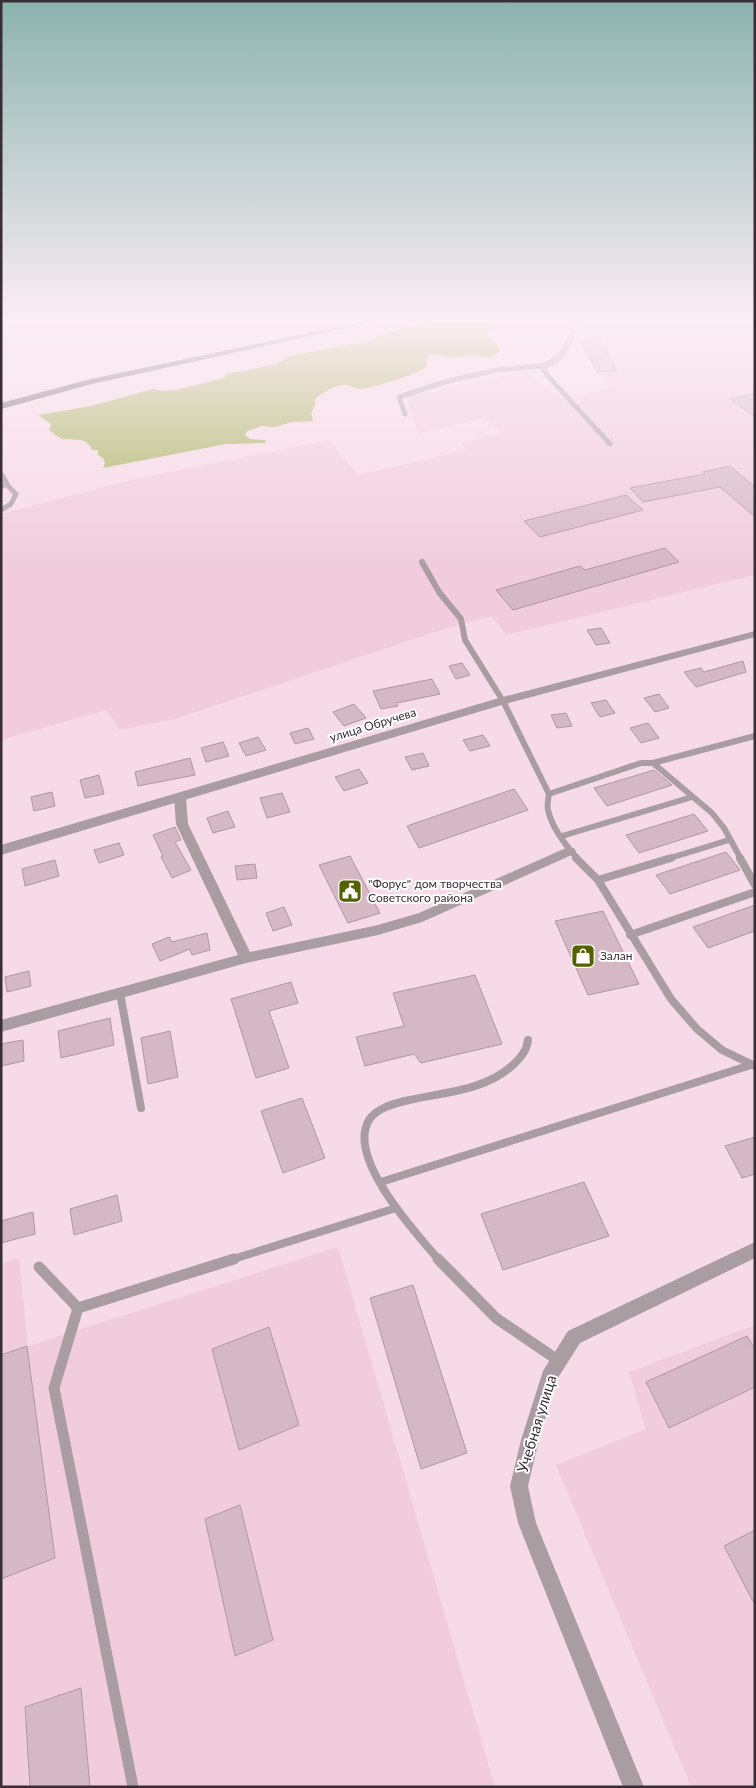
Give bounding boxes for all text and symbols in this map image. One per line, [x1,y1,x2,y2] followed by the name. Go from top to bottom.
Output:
[328,704,418,745] street label: улица Обручева
[368,876,502,905] place label: "Форус" дом творчества Советского района
[337,878,363,904] public building icon: "Форус" дом творчества Советского района
[570,943,596,969] shop icon: Залан
[600,948,633,963] place label: Залан
[513,1373,559,1475] street label: Учебная улица

